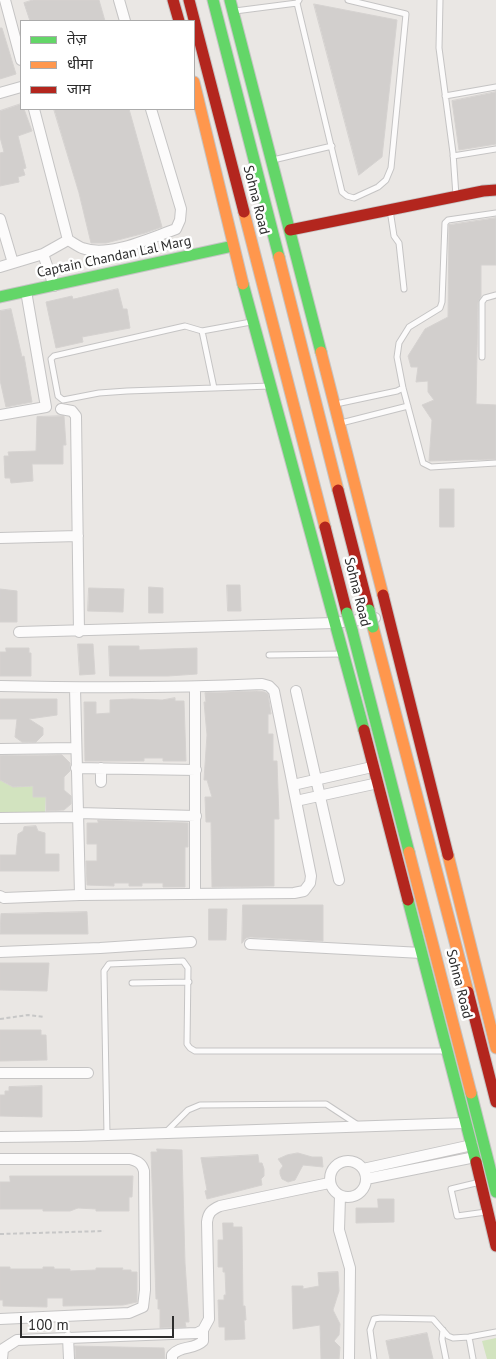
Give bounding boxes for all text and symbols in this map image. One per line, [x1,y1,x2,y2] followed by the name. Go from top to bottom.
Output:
[20,20,195,110] legend
[67,29,87,48] text: तेज़
[67,54,93,73] text: धीमा
[67,79,91,98] text: जाम
[239,164,273,236] street label: Sohna Road
[35,232,193,282] street label: Captain Chandan Lal Marg
[340,556,374,628] street label: Sohna Road
[442,948,476,1020] street label: Sohna Road
[22,1306,176,1338] scale bar
[28,1315,69,1334] text: 100 m

